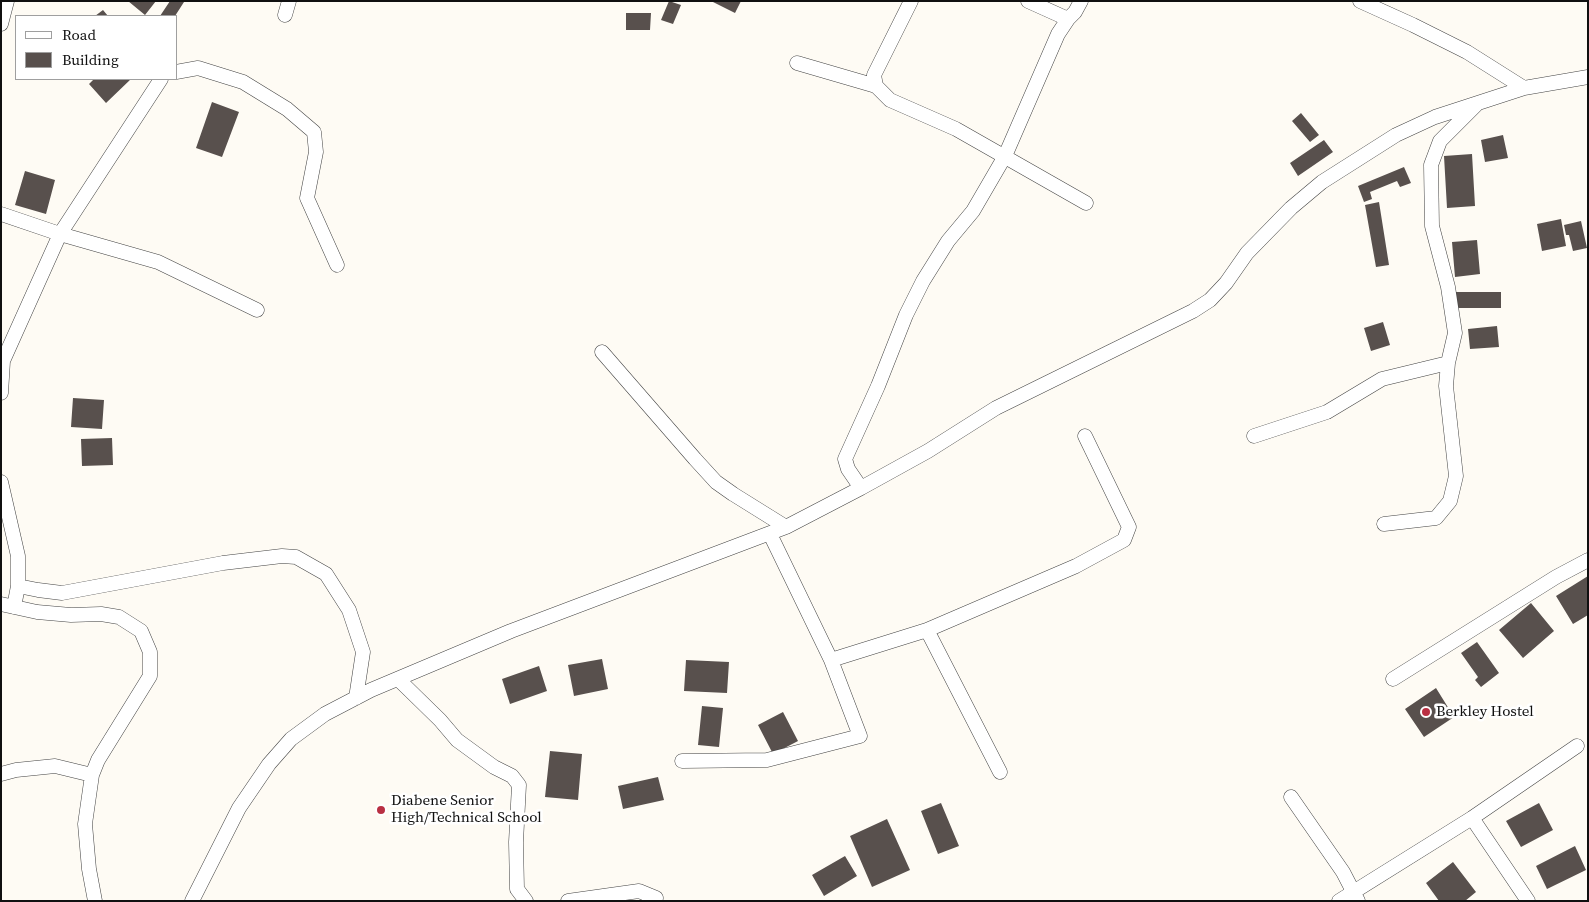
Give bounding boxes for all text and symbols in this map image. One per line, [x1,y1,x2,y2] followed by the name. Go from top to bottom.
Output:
[15,15,178,80] legend
[62,24,96,45] text: Road
[62,49,119,70] text: Building
[1436,703,1534,721] place label: Berkley Hostel
[1420,706,1432,718] marker: Berkley Hostel
[391,792,542,827] place label: Diabene Senior High/Technical School
[375,804,387,816] marker: Diabene Senior High/Technical School

